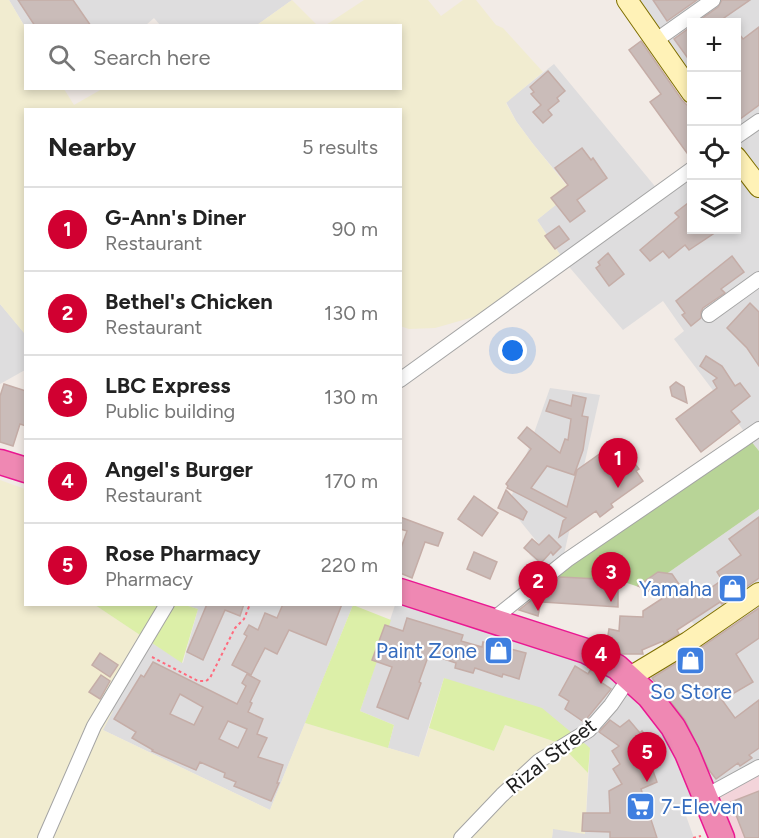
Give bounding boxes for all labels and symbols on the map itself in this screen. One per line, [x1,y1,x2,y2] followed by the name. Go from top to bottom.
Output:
[498,336,527,365] your location
[598,438,638,488] pin: 1
[592,552,630,602] pin: 3
[518,562,558,611] pin: 2
[717,573,749,605] shop icon: Yamaha
[639,576,712,601] place label: Yamaha
[582,634,620,684] pin: 4
[482,635,514,667] shop icon: Paint Zone
[376,638,477,663] place label: Paint Zone
[675,645,707,677] shop icon: So Store
[650,679,732,704] place label: So Store
[501,713,601,799] street label: Rizal Street
[628,732,666,782] pin: 5
[624,791,656,823] supermarket icon: 7-Eleven
[661,794,743,819] place label: 7-Eleven

